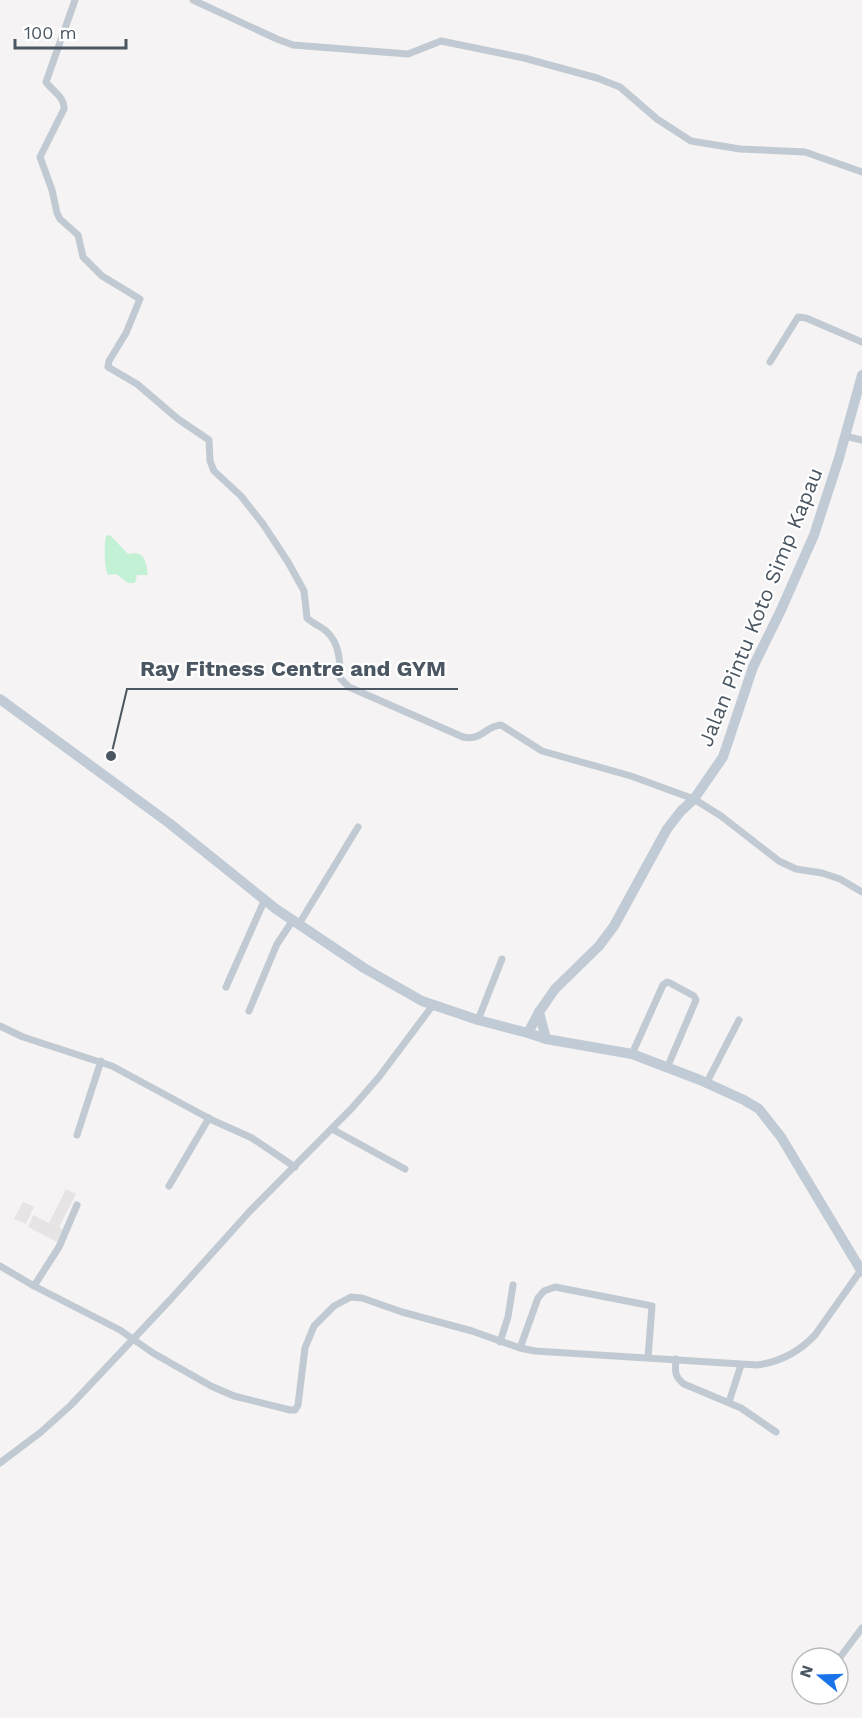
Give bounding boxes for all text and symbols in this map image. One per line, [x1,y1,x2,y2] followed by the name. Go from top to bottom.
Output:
[15,12,126,50] scale bar
[24,22,77,43] text: 100 m
[692,464,828,750] street label: Jalan Pintu Koto Simp Kapau
[127,649,458,689] callout: Ray Fitness Centre and GYM
[140,656,446,681] text: Ray Fitness Centre and GYM
[790,1646,850,1706] north arrow
[795,1663,817,1680] text: N

